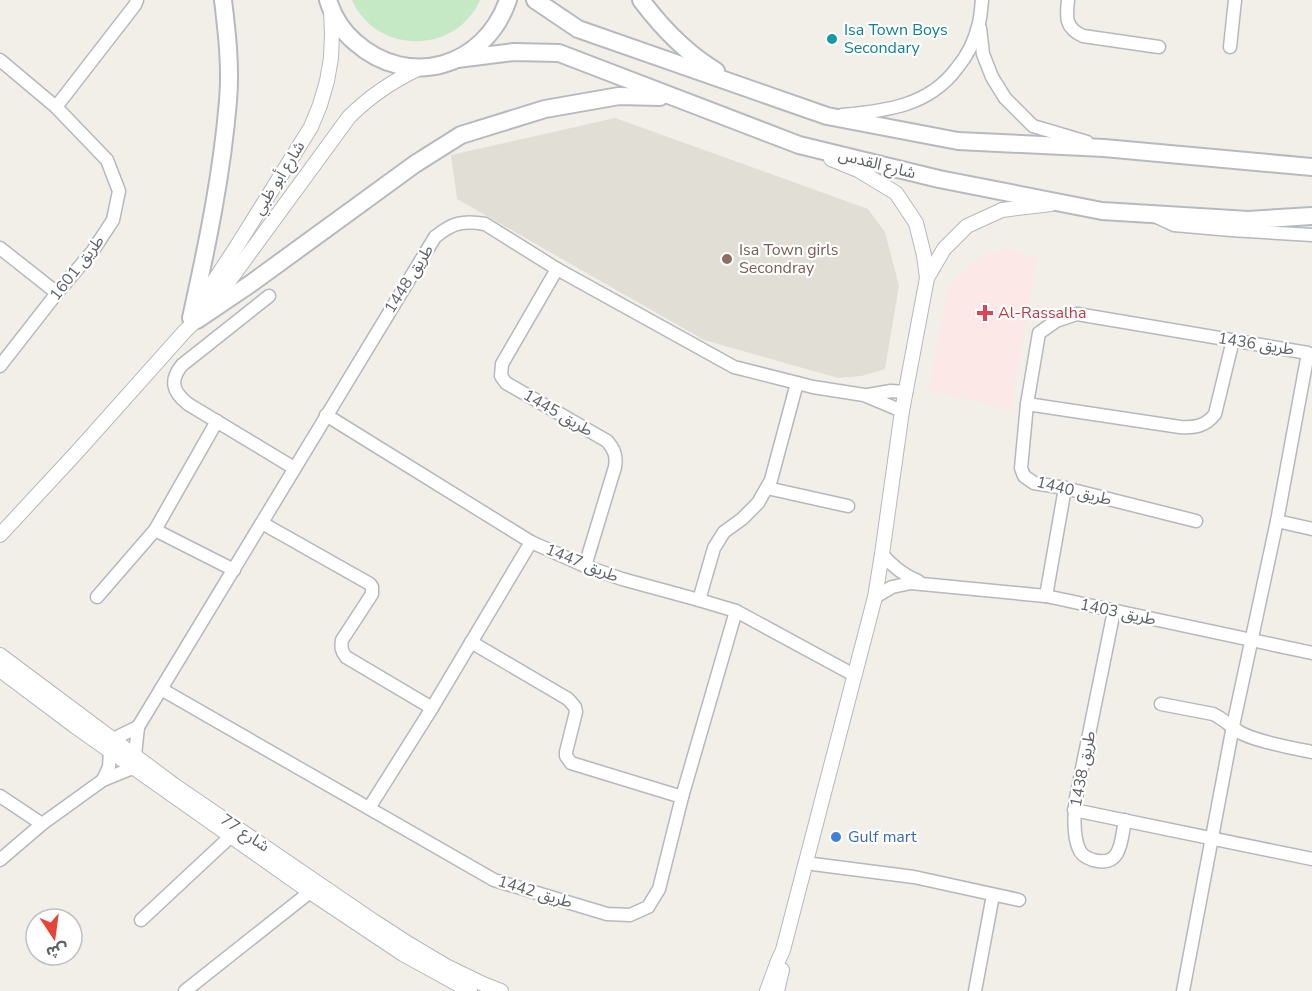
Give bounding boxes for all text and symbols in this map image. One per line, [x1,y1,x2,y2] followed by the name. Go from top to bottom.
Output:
[844,19,948,59] place label: Isa Town Boys Secondary
[825,32,839,46] marker: Isa Town Boys Secondary
[248,137,311,220] street label: شارع أبو ظبي
[836,144,918,185] street label: شارع القدس
[45,231,109,305] street label: طريق 1601
[739,239,838,279] place label: Isa Town girls Secondray
[379,240,439,317] street label: طريق 1448
[720,252,734,266] marker: Isa Town girls Secondray
[998,302,1086,324] place label: Al-Rassalha
[976,304,994,322] marker: Al-Rassalha
[1216,327,1296,361] street label: طريق 1436
[519,384,597,442] street label: طريق 1445
[1034,471,1114,511] street label: طريق 1440
[542,538,622,588] street label: طريق 1447
[1078,593,1158,631] street label: طريق 1403
[1065,729,1101,809] street label: طريق 1438
[216,809,274,858] street label: شارع 77
[848,826,917,848] place label: Gulf mart
[829,830,843,844] marker: Gulf mart
[495,870,575,914] street label: طريق 1442
[24,907,84,967] north arrow
[44,937,70,964] text: ش

